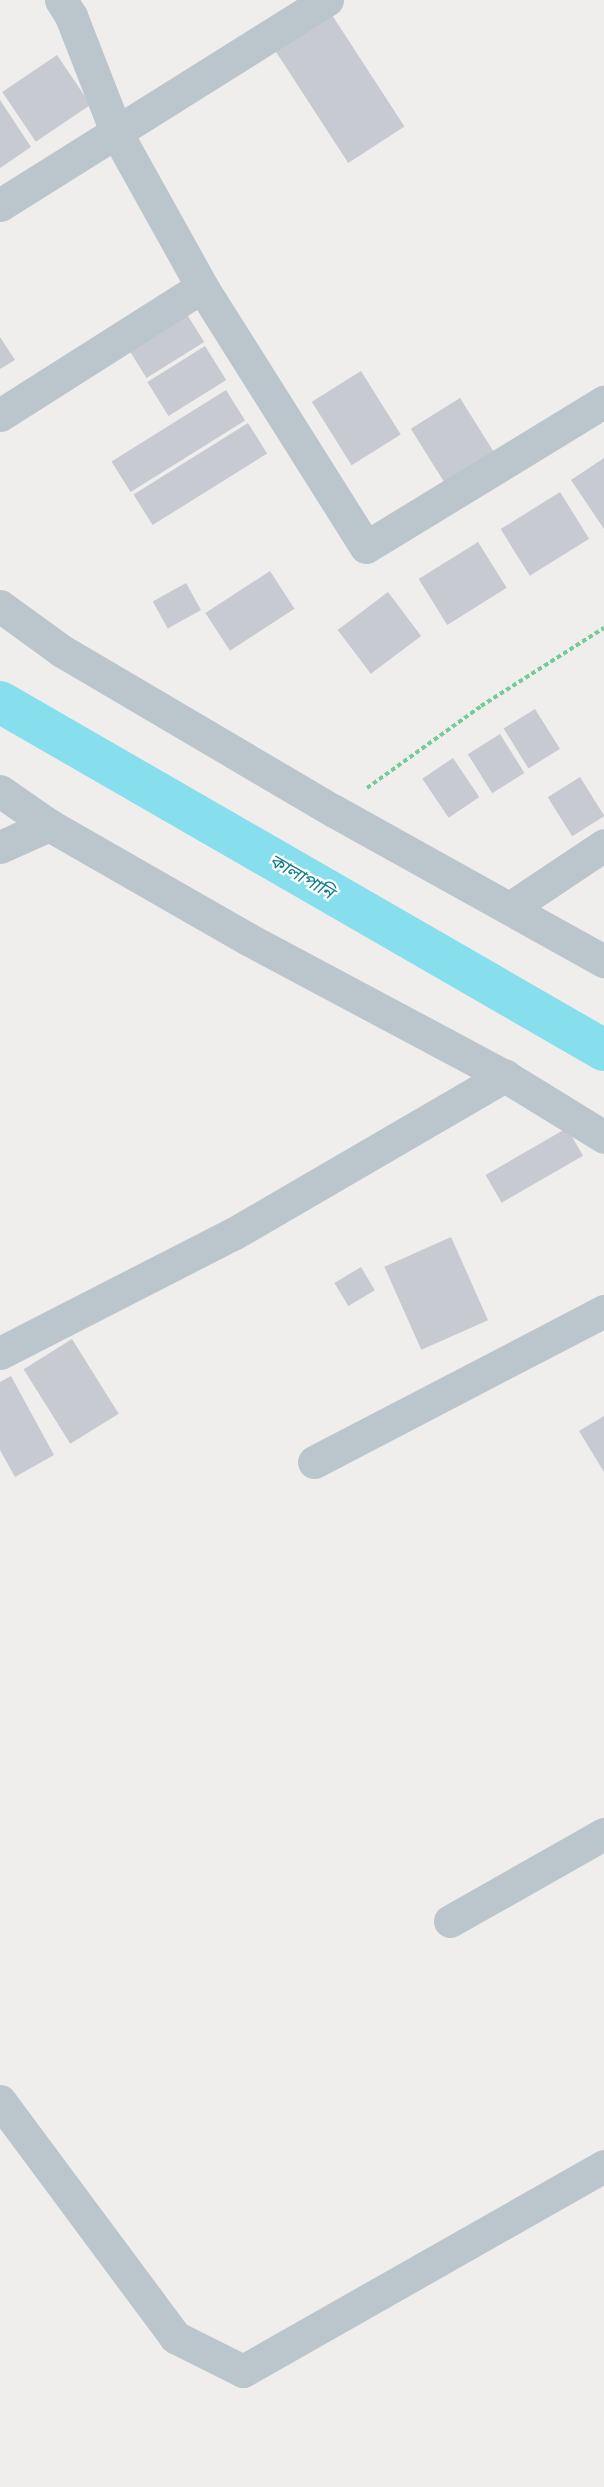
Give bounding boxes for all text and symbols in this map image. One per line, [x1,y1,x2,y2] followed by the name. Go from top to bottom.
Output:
[266,849,338,903] water label: কালাপানি

